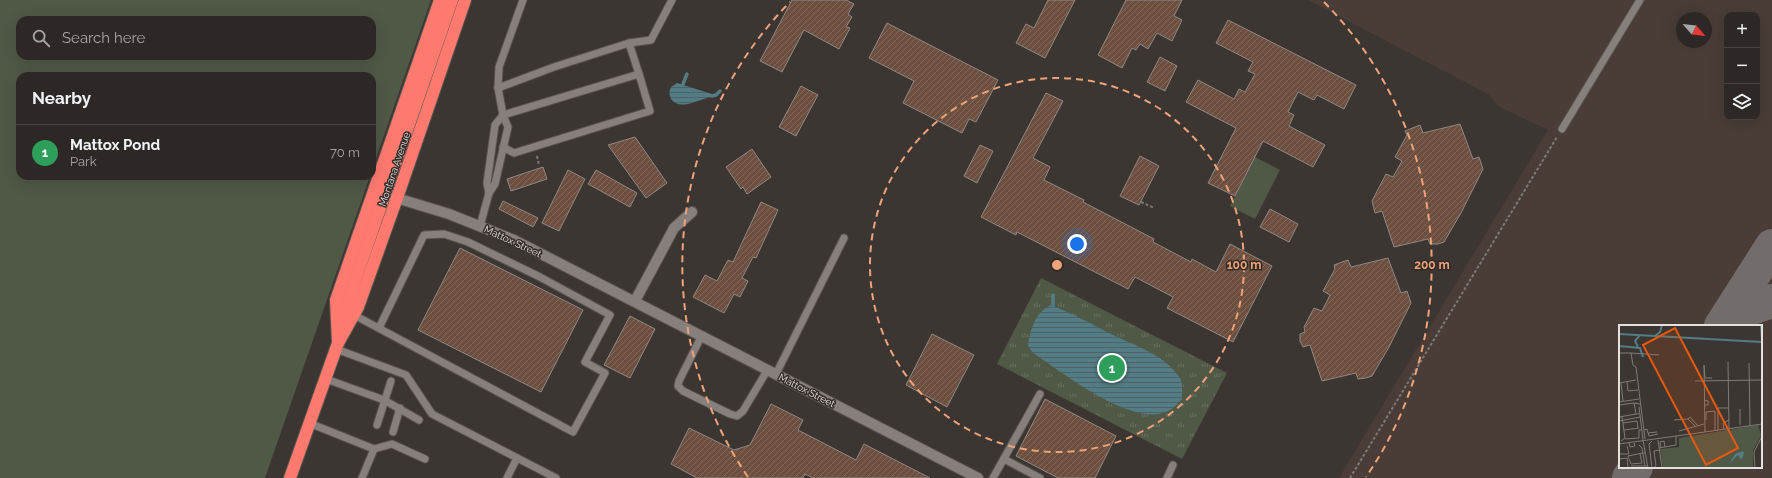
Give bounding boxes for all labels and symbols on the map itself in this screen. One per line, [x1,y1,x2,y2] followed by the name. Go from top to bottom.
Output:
[1676,12,1712,48] north arrow
[377,130,412,208] street label: Montana Avenue
[482,223,544,260] street label: Mattox Street
[1067,234,1087,254] your location
[1050,258,1064,272] centre of rings
[1227,258,1261,272] text: 100 m
[1414,258,1450,272] text: 200 m
[1619,325,1762,468] inset map
[1099,353,1125,383] pin: 1
[777,372,837,410] street label: Mattox Street

